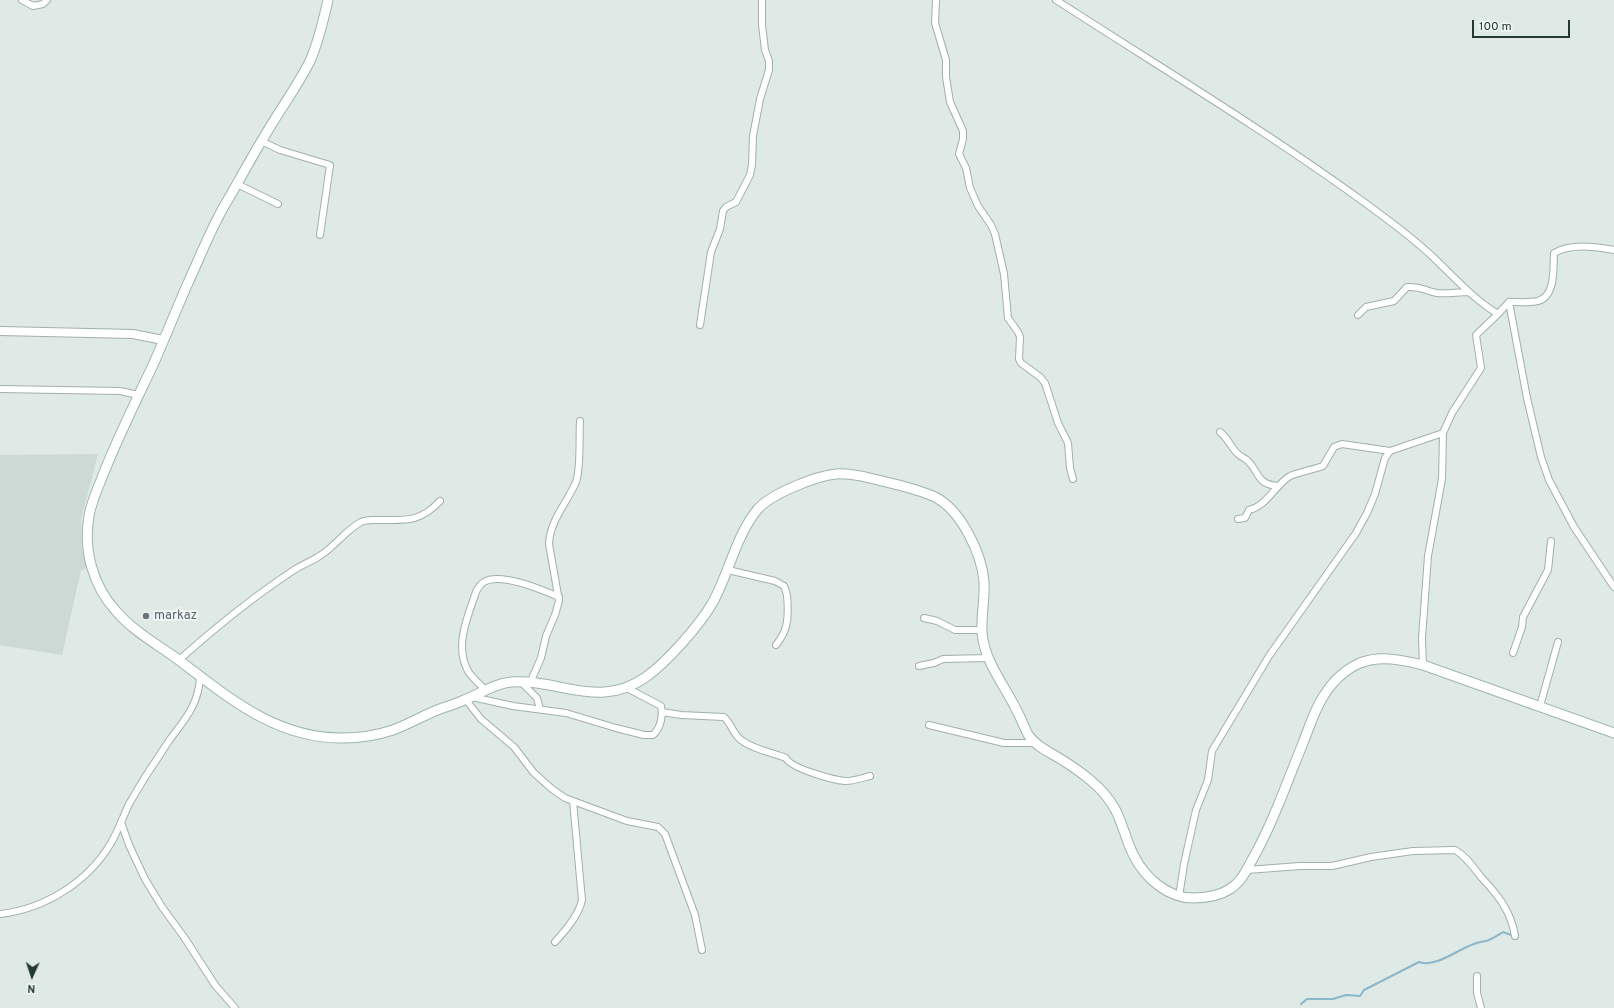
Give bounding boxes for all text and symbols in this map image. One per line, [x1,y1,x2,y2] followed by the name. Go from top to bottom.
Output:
[1474,12,1572,38] scale bar
[1479,19,1512,35] text: 100 m
[154,608,197,624] place label: markaz
[141,611,151,621] marker: markaz
[12,956,52,996] north arrow
[27,981,36,995] text: N

